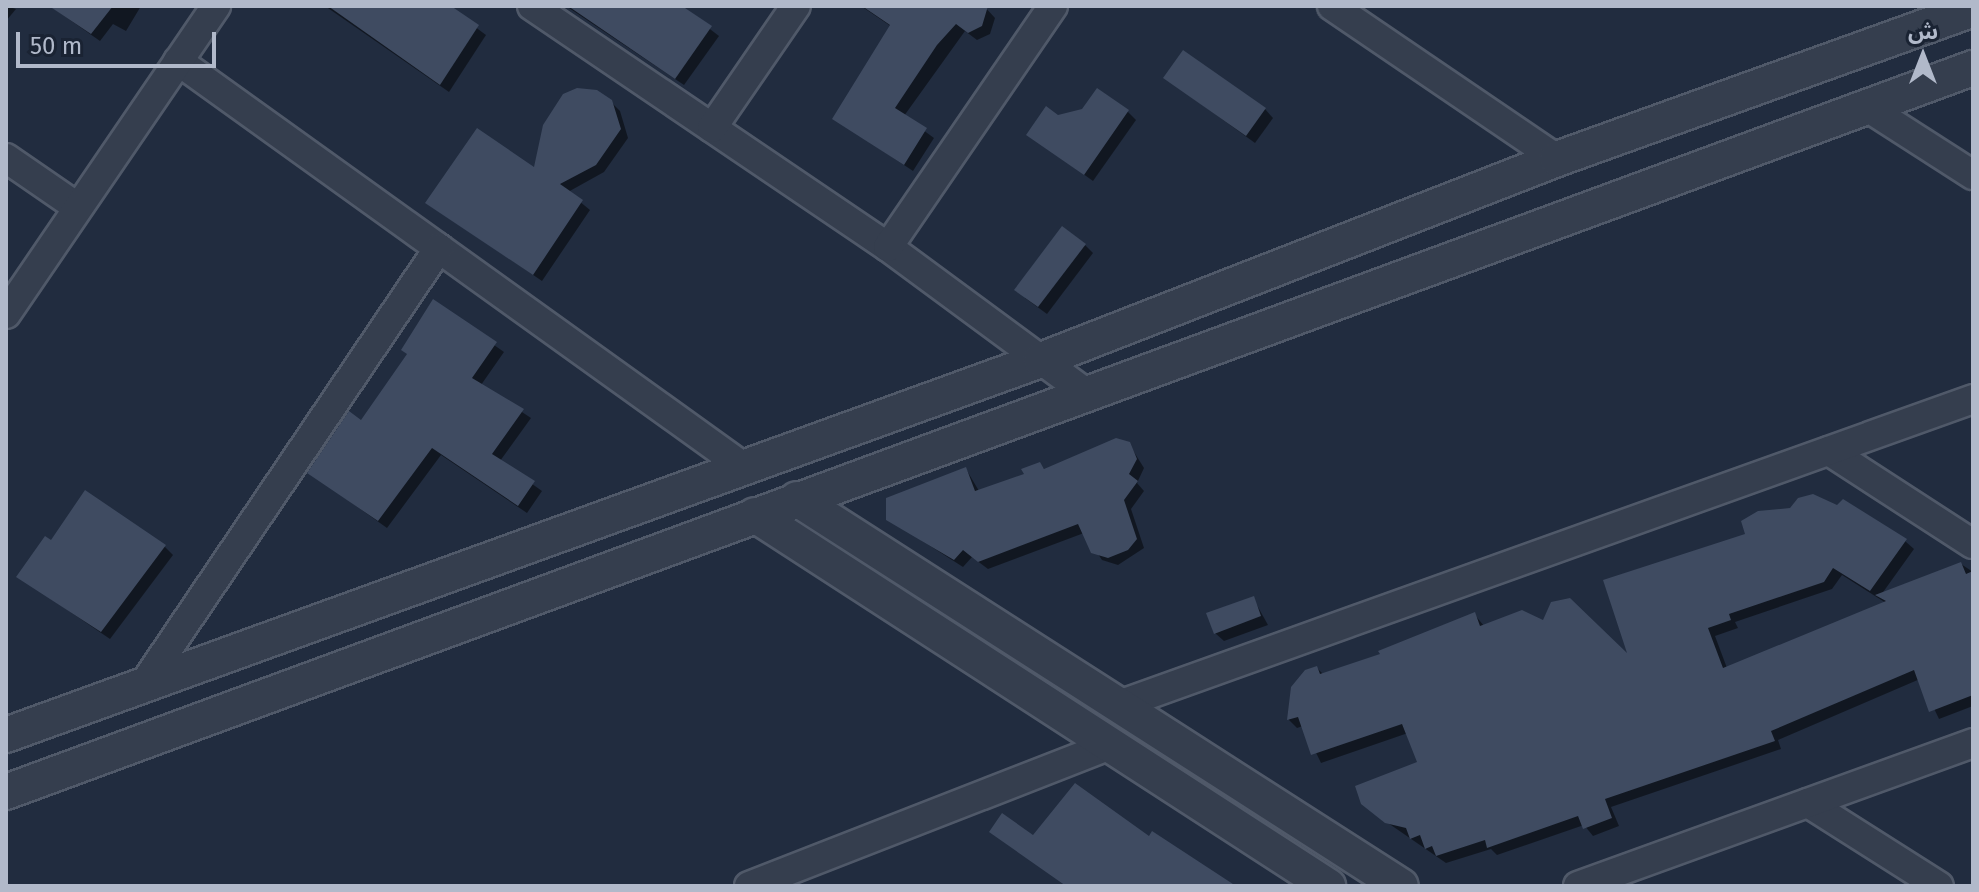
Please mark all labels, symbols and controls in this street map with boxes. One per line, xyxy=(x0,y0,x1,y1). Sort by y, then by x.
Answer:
scale bar xyxy=(20,16,220,66)
north arrow xyxy=(1883,16,1963,96)
text: ش xyxy=(1908,18,1938,45)
text: 50 m xyxy=(30,32,82,60)

